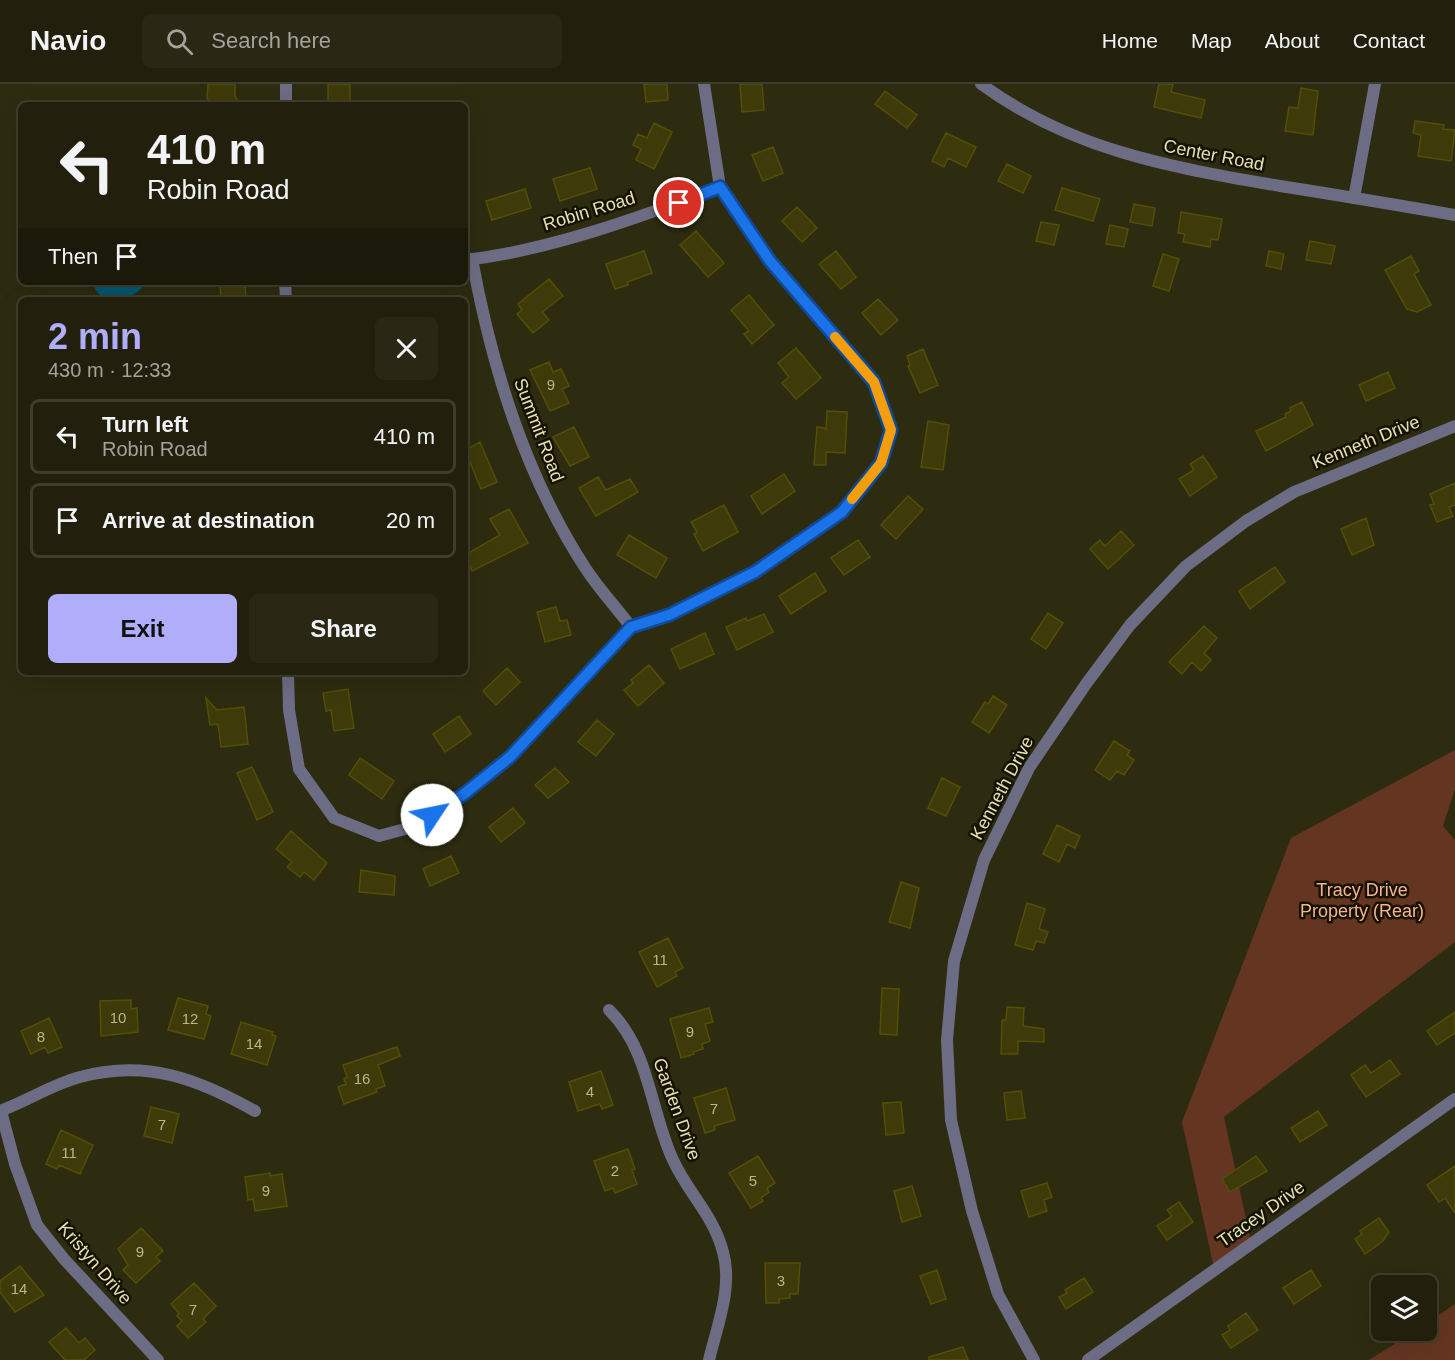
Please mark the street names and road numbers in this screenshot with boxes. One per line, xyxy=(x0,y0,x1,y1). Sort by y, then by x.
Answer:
street label: Center Road xyxy=(1162,135,1266,175)
street label: Robin Road xyxy=(541,188,637,234)
street label: Summit Road xyxy=(510,376,568,484)
street label: Kenneth Drive xyxy=(1309,411,1423,473)
street label: Kenneth Drive xyxy=(966,733,1038,843)
street label: Garden Drive xyxy=(649,1055,705,1163)
street label: Tracey Drive xyxy=(1214,1177,1308,1251)
street label: Kristyn Drive xyxy=(54,1218,136,1308)

